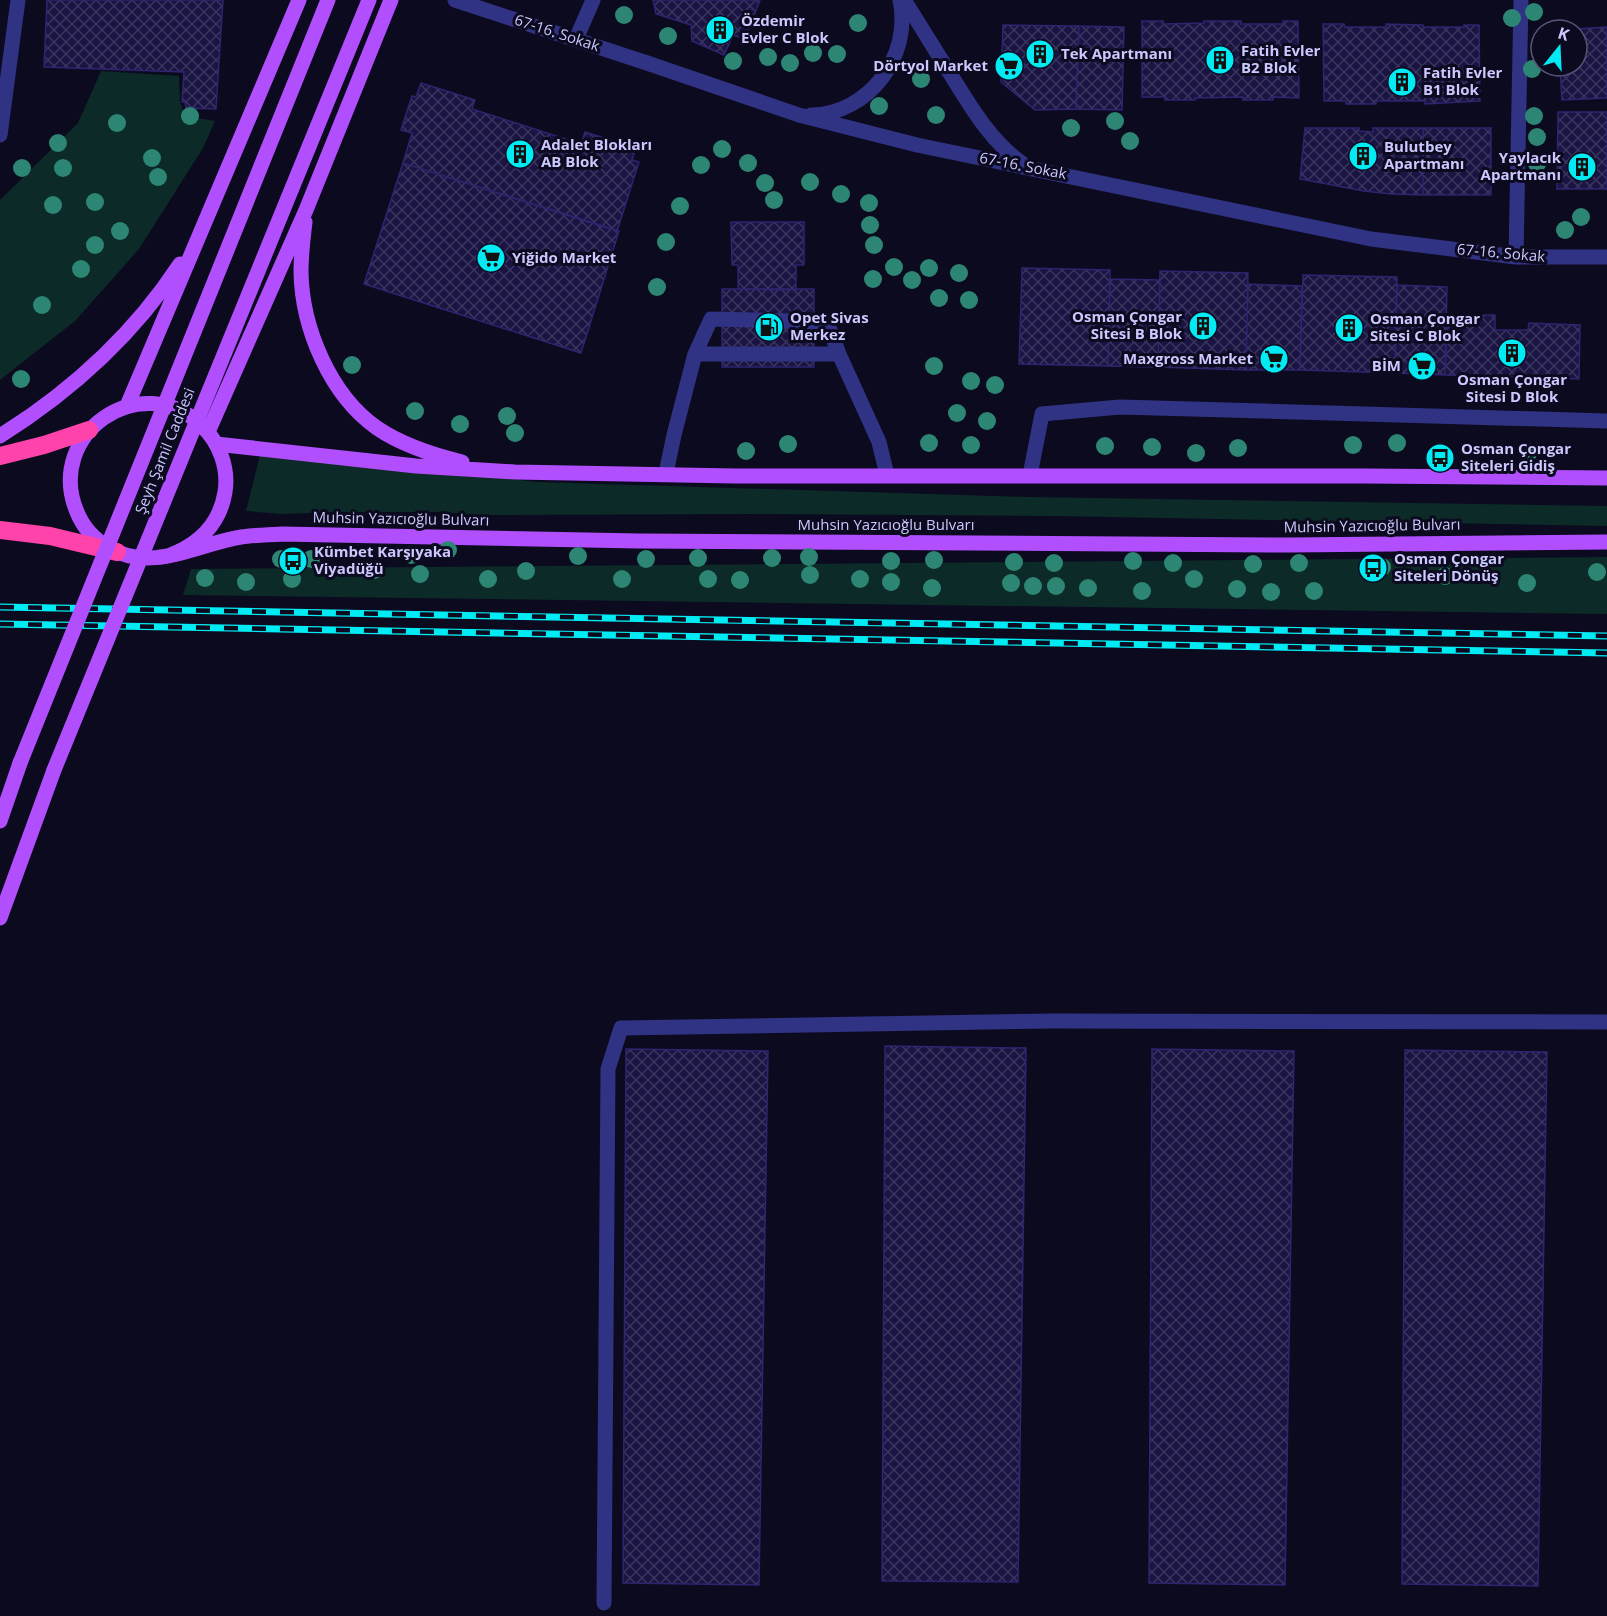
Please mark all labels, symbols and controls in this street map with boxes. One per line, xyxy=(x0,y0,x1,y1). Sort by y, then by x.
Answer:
street label: 67-16. Sokak xyxy=(512,9,603,55)
place label: Özdemir Evler C Blok xyxy=(741,10,829,47)
building icon: Özdemir Evler C Blok xyxy=(704,14,736,46)
north arrow xyxy=(1529,18,1589,78)
text: K xyxy=(1555,22,1572,46)
building icon: Tek Apartmanı xyxy=(1024,38,1056,70)
place label: Fatih Evler B2 Blok xyxy=(1241,40,1321,77)
place label: Tek Apartmanı xyxy=(1061,43,1172,63)
building icon: Fatih Evler B2 Blok xyxy=(1204,44,1236,76)
supermarket icon: Dörtyol Market xyxy=(993,50,1025,82)
place label: Dörtyol Market xyxy=(873,55,988,75)
place label: Fatih Evler B1 Blok xyxy=(1423,62,1503,99)
building icon: Fatih Evler B1 Blok xyxy=(1386,66,1418,98)
place label: Adalet Blokları AB Blok xyxy=(541,134,652,171)
place label: Bulutbey Apartmanı xyxy=(1384,136,1464,173)
building icon: Adalet Blokları AB Blok xyxy=(504,138,536,170)
building icon: Bulutbey Apartmanı xyxy=(1347,140,1379,172)
street label: 67-16. Sokak xyxy=(978,147,1069,183)
place label: Yaylacık Apartmanı xyxy=(1481,147,1562,184)
building icon: Yaylacık Apartmanı xyxy=(1566,151,1598,183)
street label: 67-16. Sokak xyxy=(1456,238,1546,266)
supermarket icon: Yiğido Market xyxy=(475,242,507,274)
place label: Yiğido Market xyxy=(512,247,617,267)
place label: Osman Çongar Sitesi B Blok xyxy=(1072,306,1183,343)
place label: Opet Sivas Merkez xyxy=(790,307,869,344)
place label: Osman Çongar Sitesi C Blok xyxy=(1370,308,1480,345)
building icon: Osman Çongar Sitesi B Blok xyxy=(1187,310,1219,342)
fuel station icon: Opet Sivas Merkez xyxy=(753,311,785,343)
building icon: Osman Çongar Sitesi C Blok xyxy=(1333,312,1365,344)
building icon: Osman Çongar Sitesi D Blok xyxy=(1496,337,1528,369)
supermarket icon: Maxgross Market xyxy=(1258,343,1290,375)
place label: Maxgross Market xyxy=(1123,348,1253,368)
supermarket icon: BİM xyxy=(1406,350,1438,382)
place label: BİM xyxy=(1372,355,1401,375)
place label: Osman Çongar Sitesi D Blok xyxy=(1457,369,1567,406)
street label: Şeyh Şamil Caddesi xyxy=(130,384,199,517)
place label: Osman Çongar Siteleri Gidiş xyxy=(1461,438,1571,475)
bus stop icon: Osman Çongar Siteleri Gidiş xyxy=(1424,442,1456,474)
street label: Muhsin Yazıcıoğlu Bulvarı xyxy=(312,506,490,530)
street label: Muhsin Yazıcıoğlu Bulvarı xyxy=(1283,513,1461,537)
street label: Muhsin Yazıcıoğlu Bulvarı xyxy=(798,514,974,534)
place label: Kümbet Karşıyaka Viyadüğü xyxy=(314,541,451,578)
bus stop icon: Kümbet Karşıyaka Viyadüğü xyxy=(277,545,309,577)
place label: Osman Çongar Siteleri Dönüş xyxy=(1394,548,1504,585)
bus stop icon: Osman Çongar Siteleri Dönüş xyxy=(1357,552,1389,584)

